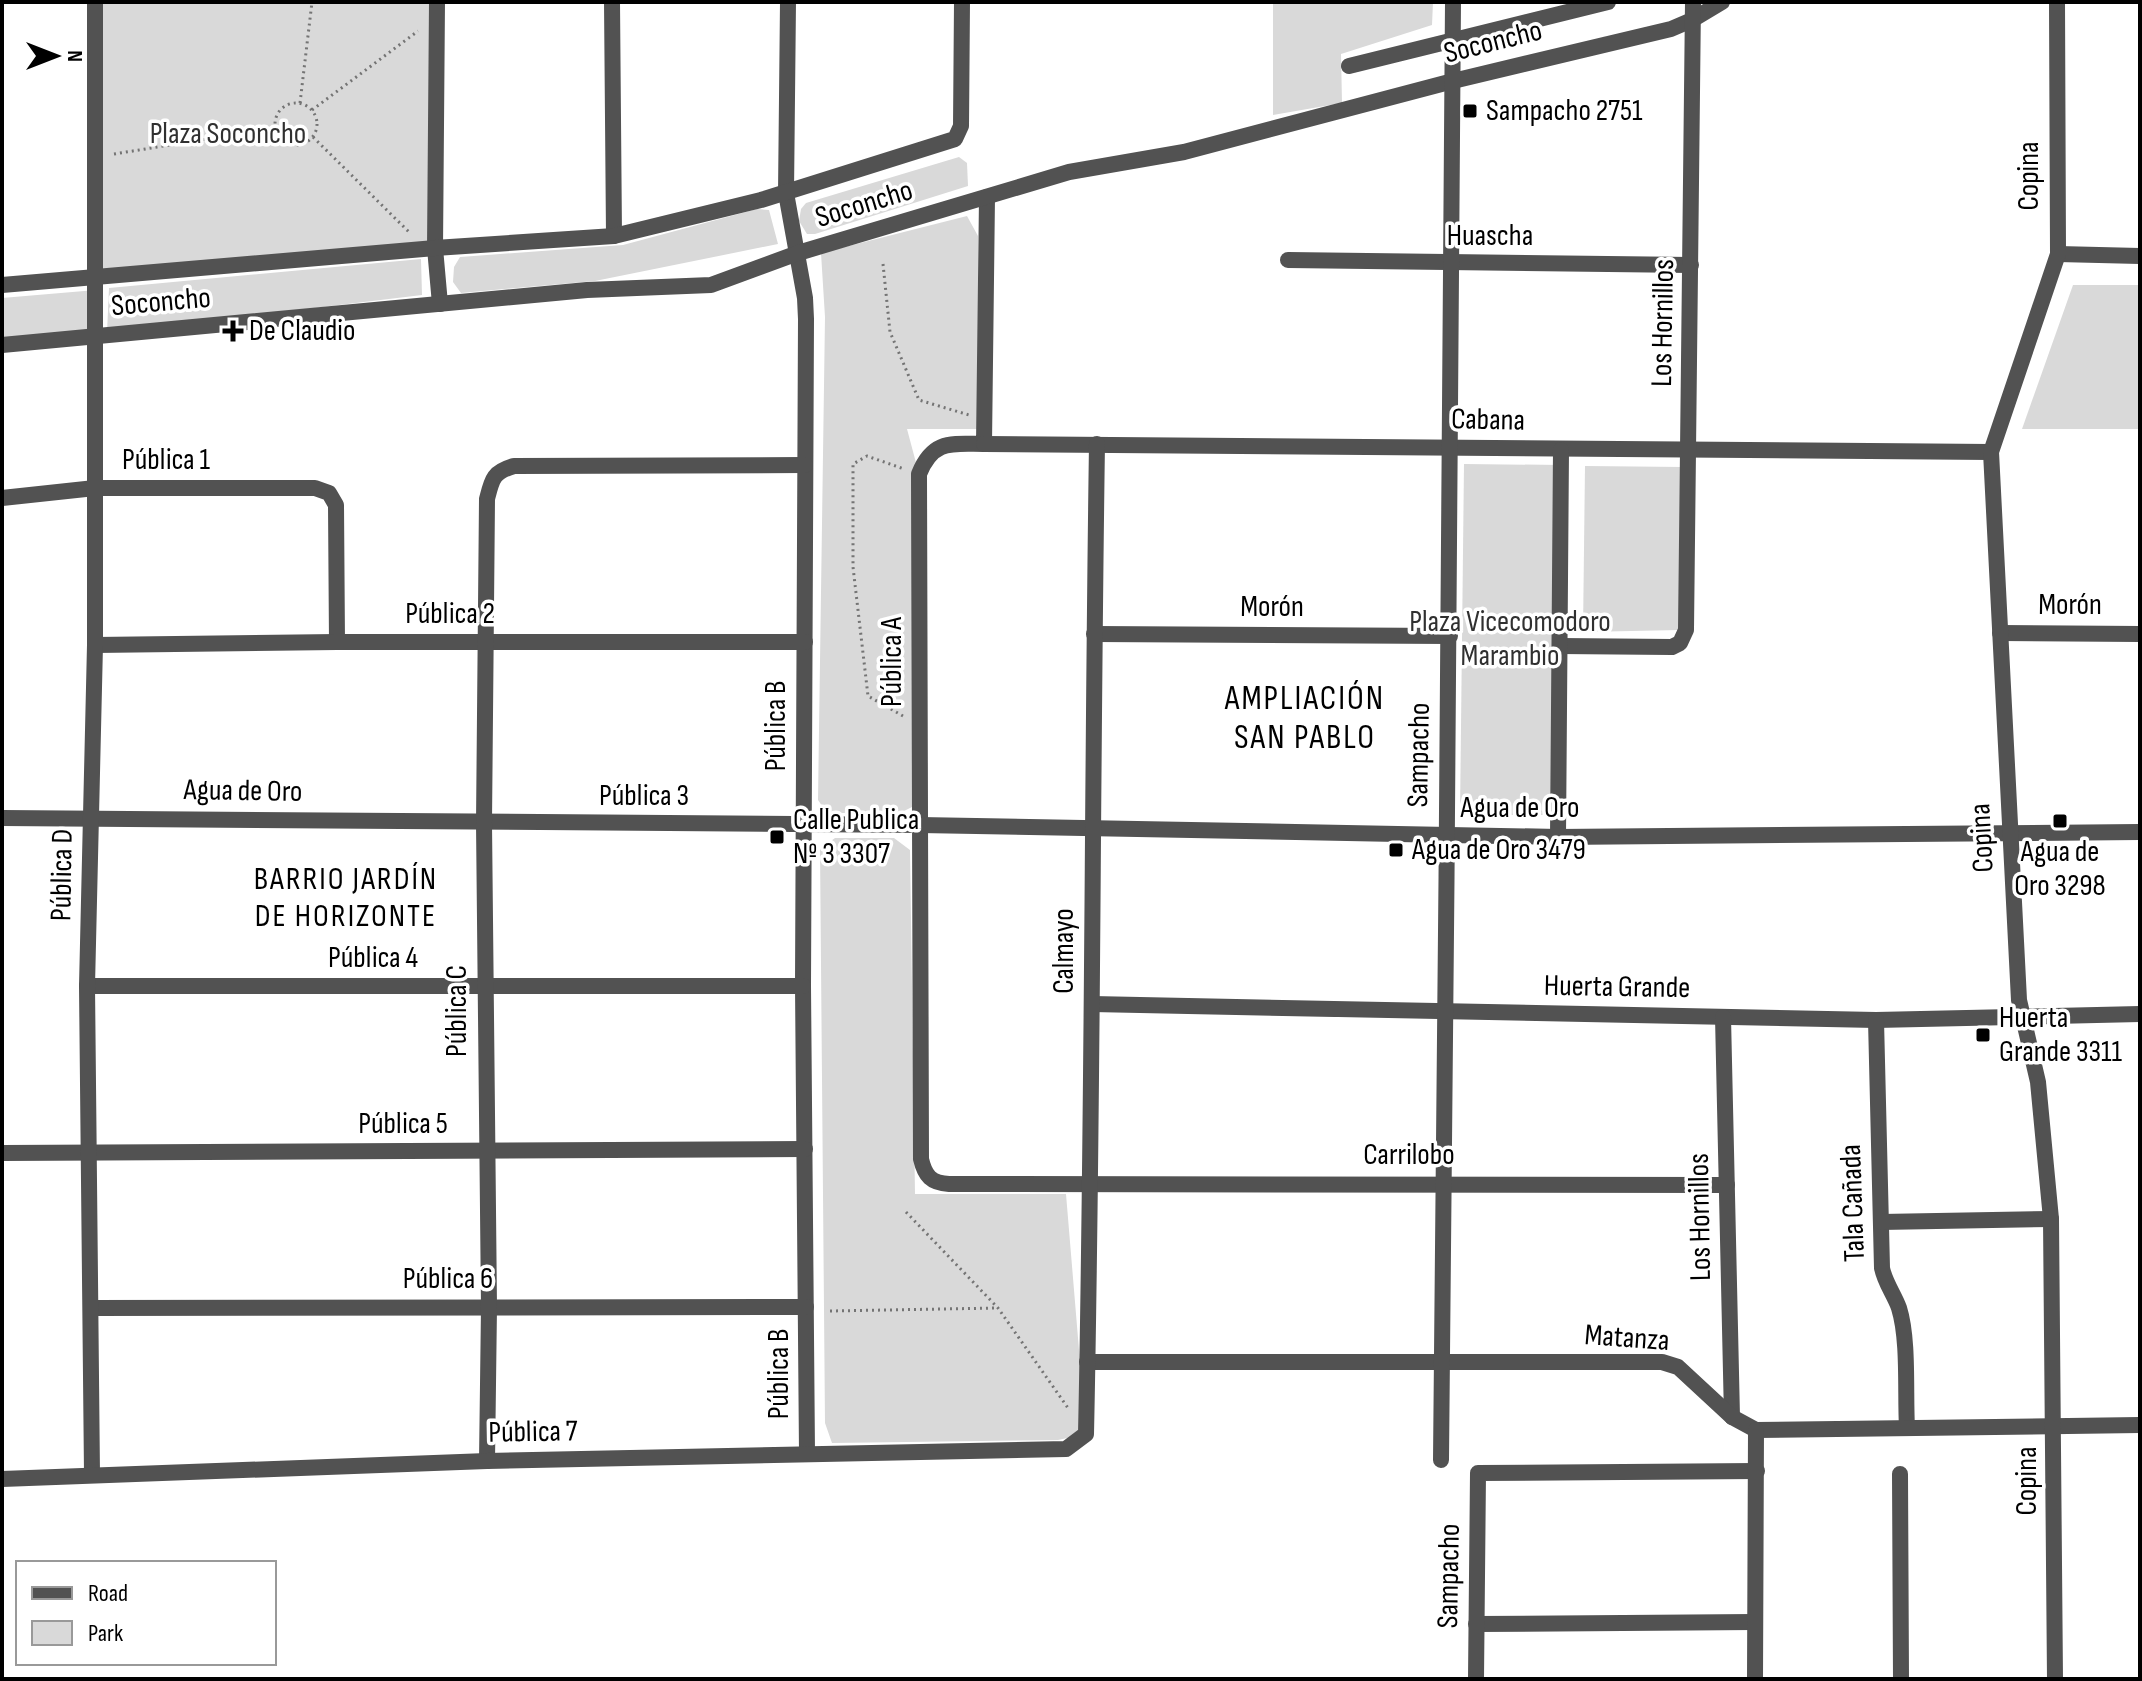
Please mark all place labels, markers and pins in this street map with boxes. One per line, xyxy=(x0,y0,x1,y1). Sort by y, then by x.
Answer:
place label: Sampacho 2751 xyxy=(1486,93,1643,129)
marker: Sampacho 2751 xyxy=(1461,102,1479,120)
place label: De Claudio xyxy=(249,313,355,349)
marker: De Claudio xyxy=(224,322,242,340)
place label: Calle Publica Nº 3 3307 xyxy=(793,802,919,872)
marker: Agua de Oro 3298 xyxy=(2051,812,2069,830)
marker: Calle Publica Nº 3 3307 xyxy=(768,828,786,846)
place label: Agua de Oro 3479 xyxy=(1411,832,1586,868)
place label: Agua de Oro 3298 xyxy=(2014,834,2106,904)
marker: Agua de Oro 3479 xyxy=(1387,841,1405,859)
place label: Huerta Grande 3311 xyxy=(1999,1000,2123,1070)
marker: Huerta Grande 3311 xyxy=(1974,1026,1992,1044)

